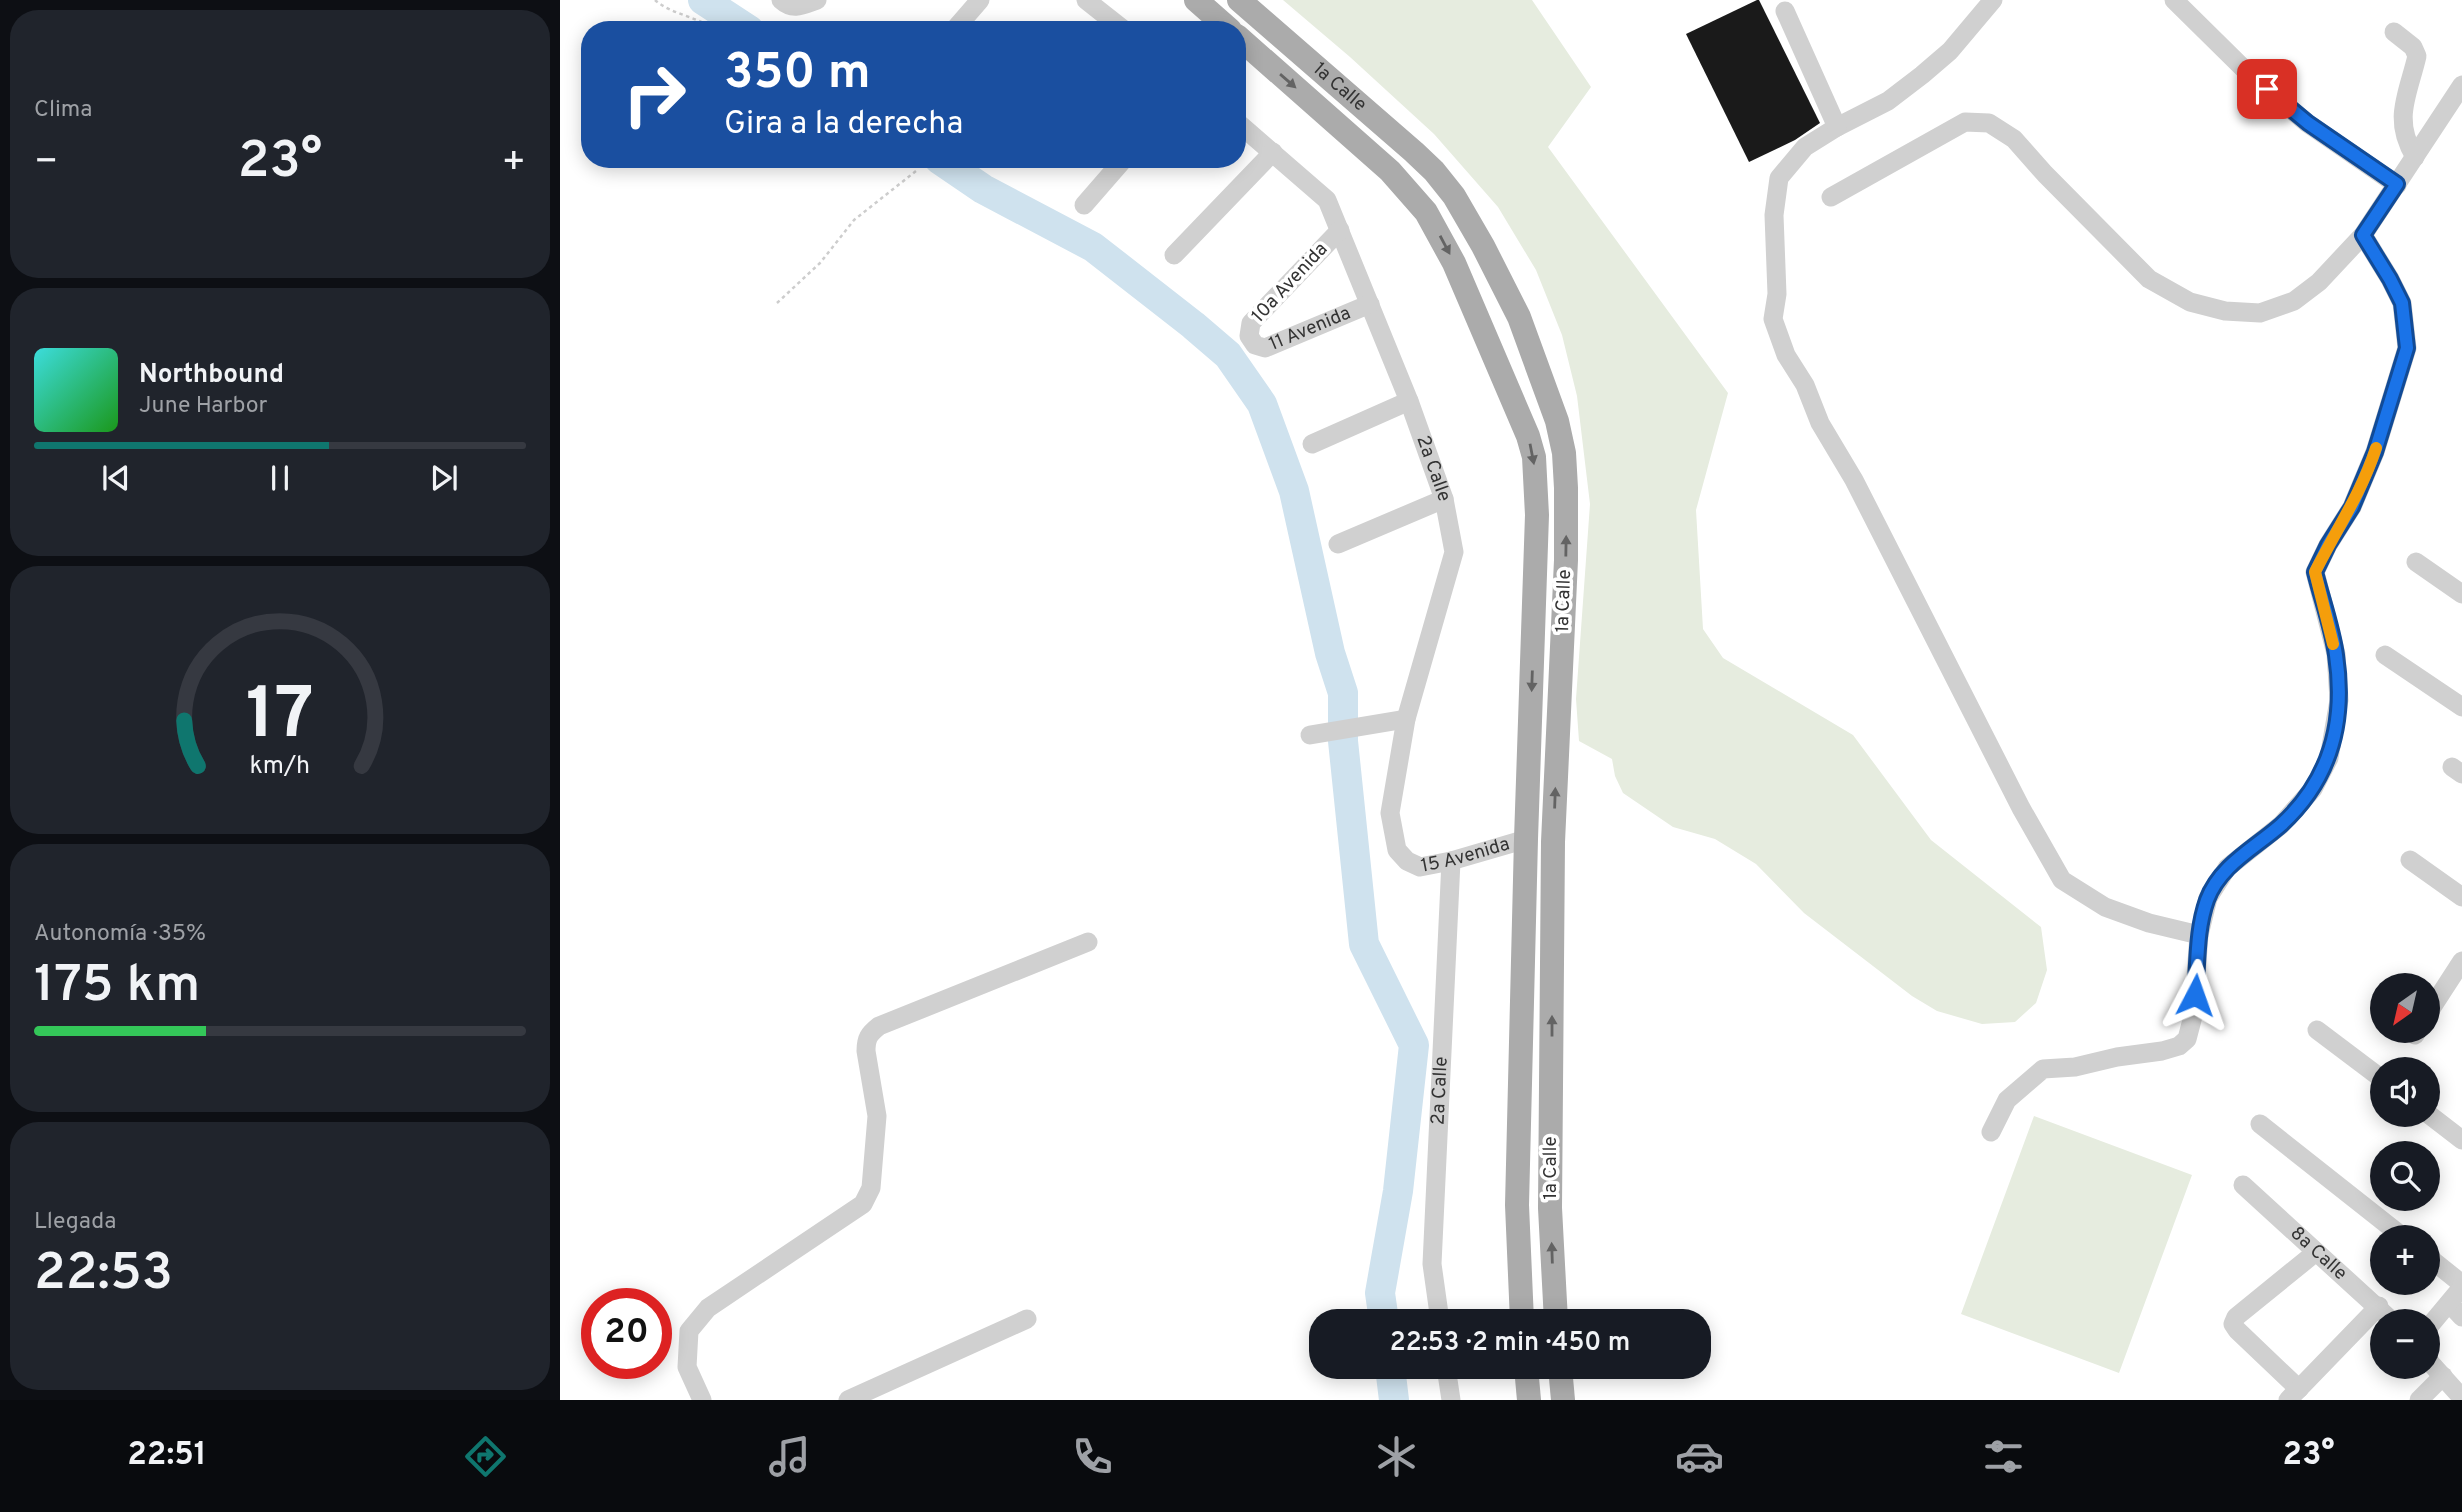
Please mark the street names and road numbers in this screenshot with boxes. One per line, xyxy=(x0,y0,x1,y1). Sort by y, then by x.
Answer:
street label: 1a Calle xyxy=(1308,57,1371,117)
street label: 10a Avenida xyxy=(1247,238,1333,328)
street label: 11 Avenida xyxy=(1266,301,1354,357)
street label: 2a Calle xyxy=(1410,432,1456,505)
street label: 1a Calle xyxy=(1551,569,1577,633)
street label: 15 Avenida xyxy=(1419,832,1513,879)
street label: 2a Calle xyxy=(1427,1056,1454,1126)
street label: 1a Calle xyxy=(1539,1136,1563,1200)
street label: 8a Calle xyxy=(2285,1222,2352,1286)

